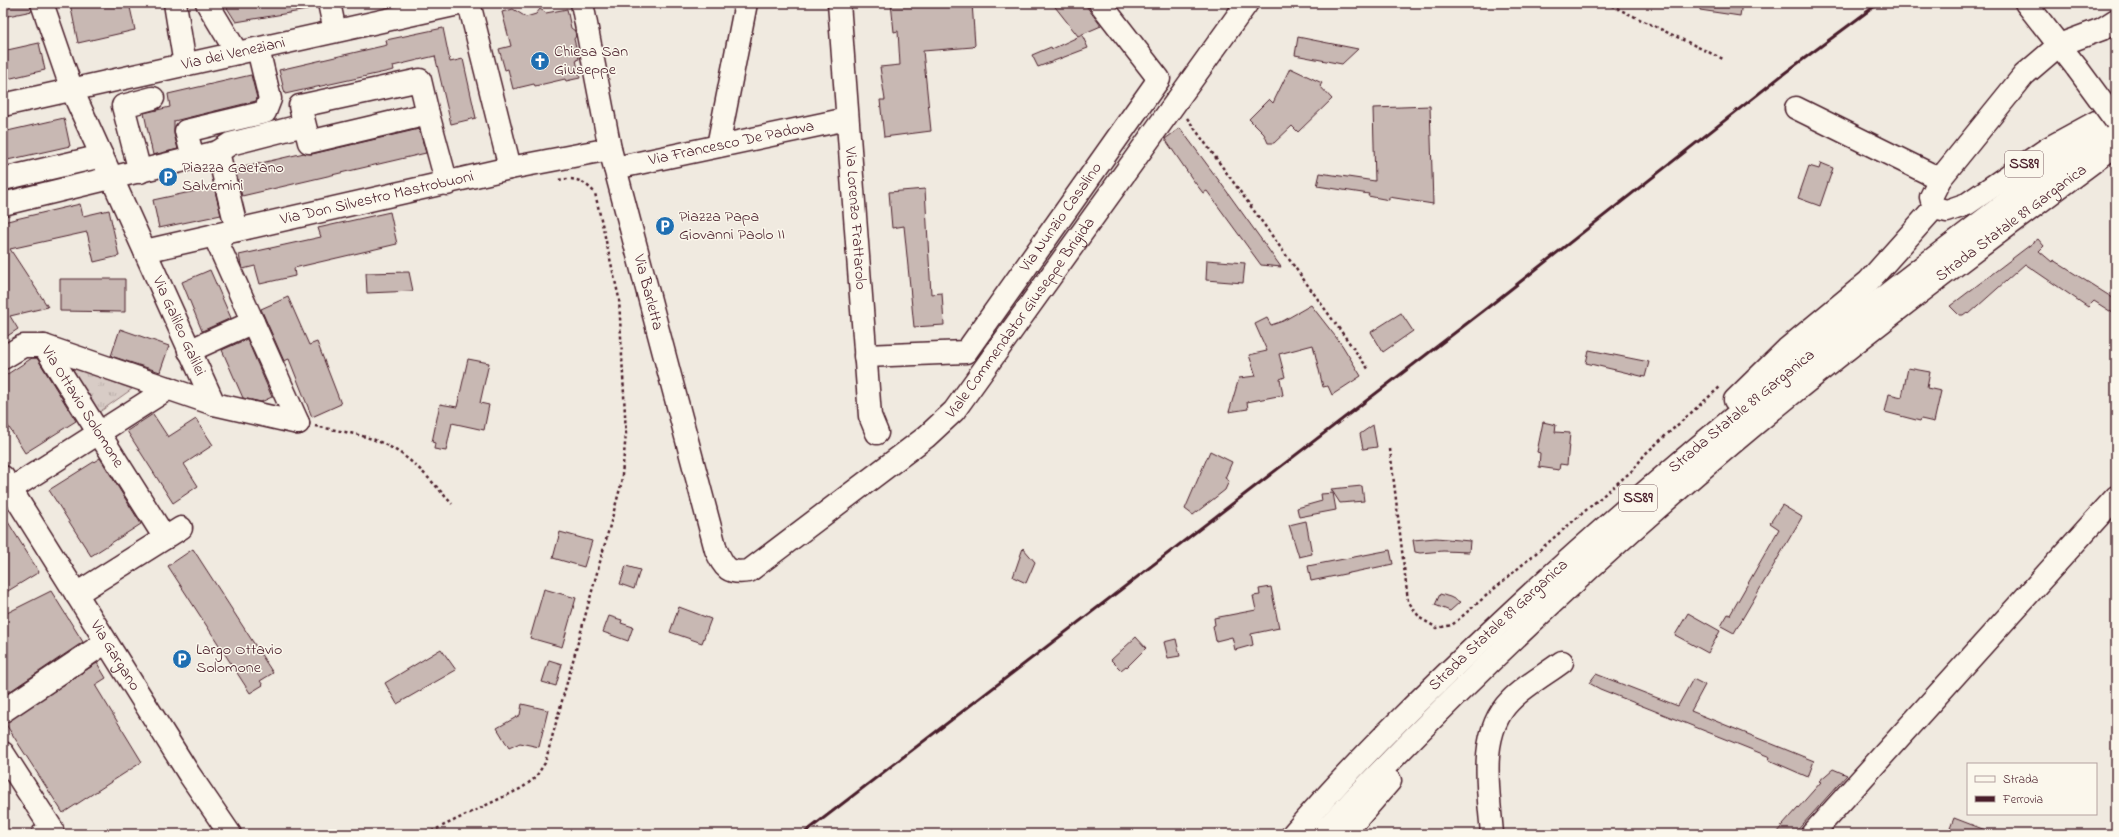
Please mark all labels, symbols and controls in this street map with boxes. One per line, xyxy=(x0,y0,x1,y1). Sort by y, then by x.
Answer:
street label: Via dei Veneziani xyxy=(178,31,288,77)
place label: Chiesa San Giuseppe xyxy=(554,40,628,82)
church icon: Chiesa San Giuseppe xyxy=(529,50,551,72)
street label: Via Francesco De Padova xyxy=(646,114,816,173)
street label: Via Lorenzo Frattarolo xyxy=(838,145,872,291)
road number: SS89 xyxy=(2005,151,2043,177)
place label: Piazza Gaetano Salvemini xyxy=(182,156,284,198)
street label: Via Nunzio Casalino xyxy=(1013,157,1108,278)
street label: Strada Statale 89 Garganica xyxy=(1931,158,2092,288)
street label: Via Don Silvestro Mastrobuoni xyxy=(277,165,476,232)
parking icon: Piazza Gaetano Salvemini xyxy=(157,166,179,188)
place label: Piazza Papa Giovanni Paolo II xyxy=(679,205,785,247)
street label: Viale Commendator Giuseppe Brigida xyxy=(940,212,1101,426)
parking icon: Piazza Papa Giovanni Paolo II xyxy=(654,215,676,237)
street label: Via Barletta xyxy=(626,251,669,333)
street label: Via Galileo Galilei xyxy=(145,271,212,380)
street label: Via Ottavio Solomone xyxy=(34,340,130,473)
street label: Strada Statale 89 Garganica xyxy=(1663,344,1820,479)
road number: SS89 xyxy=(1619,485,1657,511)
street label: Strada Statale 89 Garganica xyxy=(1423,554,1574,697)
street label: Via Gargano xyxy=(83,615,146,696)
place label: Largo Ottavio Solomone xyxy=(196,638,282,680)
parking icon: Largo Ottavio Solomone xyxy=(171,648,193,670)
legend xyxy=(1967,763,2097,815)
text: Strada xyxy=(2003,771,2038,789)
text: Ferrovia xyxy=(2002,791,2043,809)

